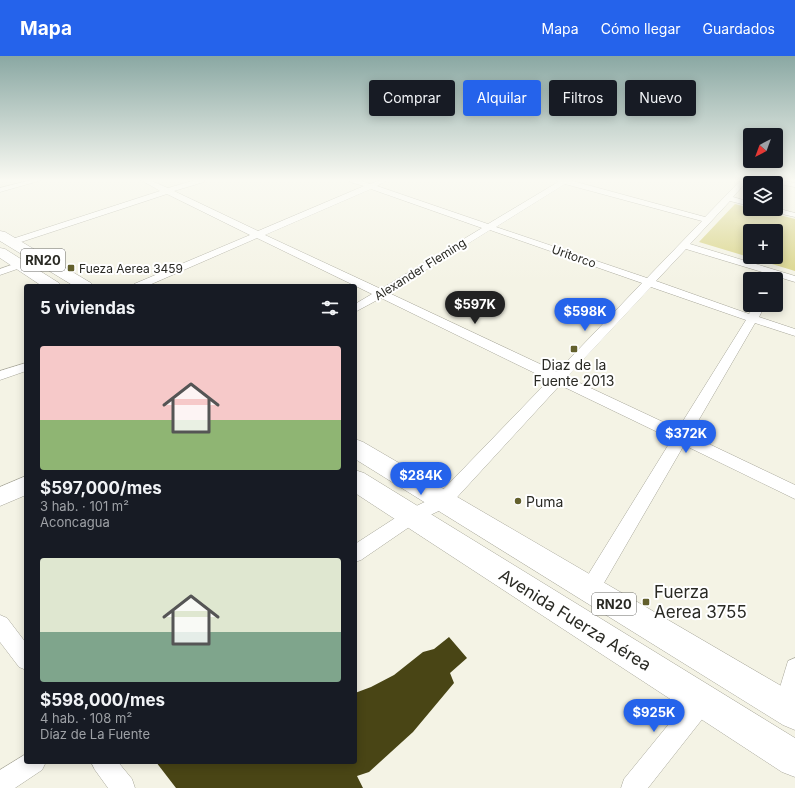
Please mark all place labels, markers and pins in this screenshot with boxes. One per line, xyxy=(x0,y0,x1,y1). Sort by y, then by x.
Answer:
place label: Fueza Aerea 3459 xyxy=(79,261,183,276)
marker: Fueza Aerea 3459 xyxy=(66,263,76,273)
pin: $597K xyxy=(447,291,503,325)
pin: $598K xyxy=(557,298,613,332)
marker: Diaz de la Fuente 2013 xyxy=(569,344,579,354)
place label: Diaz de la Fuente 2013 xyxy=(534,356,614,389)
pin: $372K xyxy=(658,420,714,454)
pin: $284K xyxy=(393,462,449,496)
place label: Puma xyxy=(526,493,563,510)
marker: Puma xyxy=(513,496,523,506)
place label: Fuerza Aerea 3755 xyxy=(654,582,747,622)
marker: Fuerza Aerea 3755 xyxy=(641,597,651,607)
pin: $925K xyxy=(626,699,682,733)

